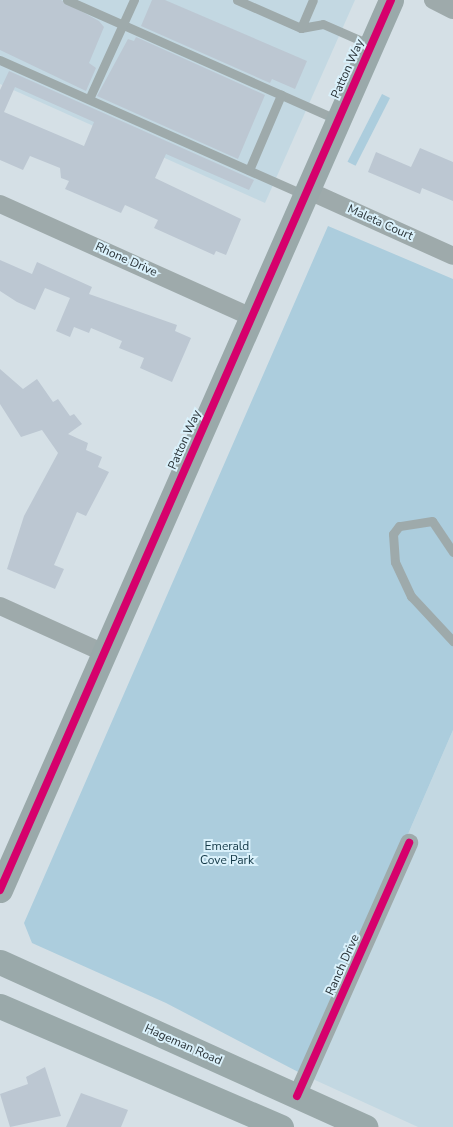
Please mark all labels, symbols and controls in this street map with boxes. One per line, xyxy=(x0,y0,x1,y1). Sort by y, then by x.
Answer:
street label: Patton Way xyxy=(329,37,367,101)
street label: Maleta Court xyxy=(345,202,415,244)
street label: Rhone Drive xyxy=(93,240,159,280)
street label: Patton Way xyxy=(166,408,204,472)
park label: Emerald Cove Park xyxy=(200,840,254,868)
street label: Ranch Drive xyxy=(323,932,363,998)
street label: Hageman Road xyxy=(142,1021,224,1069)

